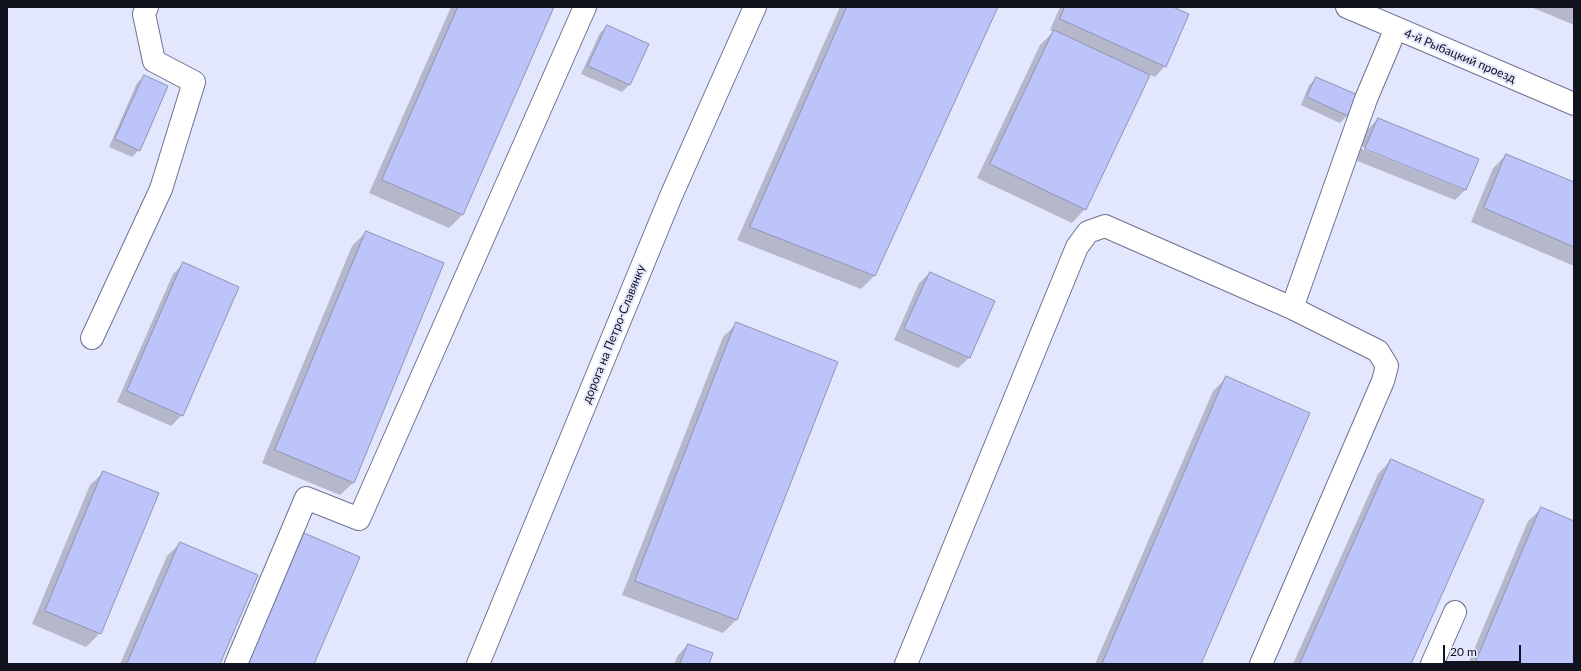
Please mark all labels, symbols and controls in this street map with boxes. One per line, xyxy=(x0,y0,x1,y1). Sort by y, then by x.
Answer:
street label: 4-й Рыбацкий проезд xyxy=(1402,26,1518,86)
street label: дорога на Петро-Славянку xyxy=(580,263,648,405)
scale bar xyxy=(1445,637,1523,663)
text: 20 m xyxy=(1450,644,1477,659)

